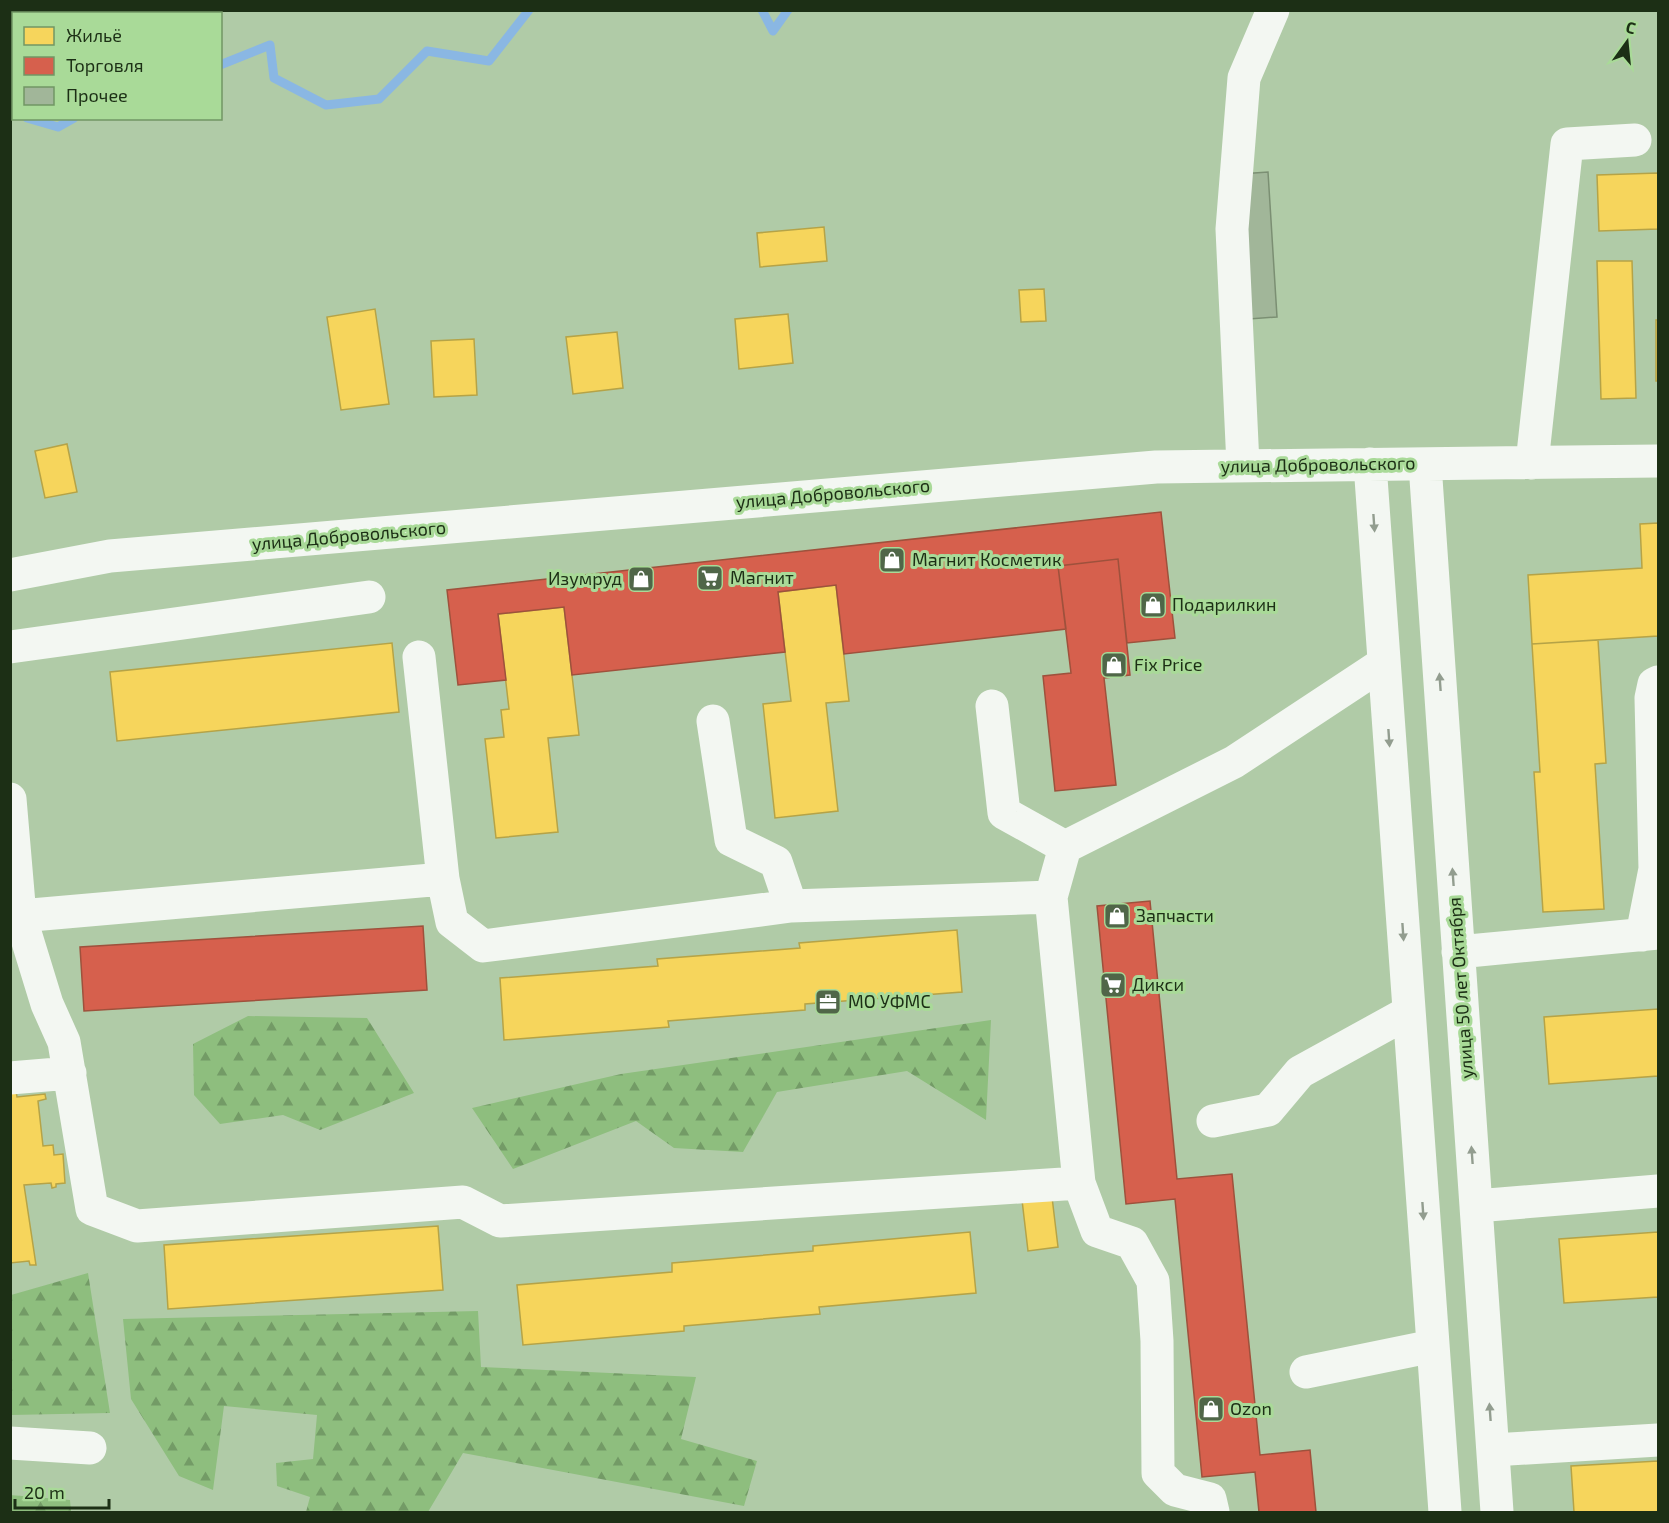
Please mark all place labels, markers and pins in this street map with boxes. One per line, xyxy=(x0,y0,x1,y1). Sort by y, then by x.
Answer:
shop icon: Магнит Косметик xyxy=(877,545,907,575)
place label: Магнит Косметик xyxy=(912,548,1062,570)
supermarket icon: Магнит xyxy=(695,563,725,593)
shop icon: Изумруд xyxy=(626,564,656,594)
place label: Магнит xyxy=(730,566,794,588)
place label: Изумруд xyxy=(548,567,622,589)
shop icon: Подарилкин xyxy=(1138,590,1168,620)
place label: Подарилкин xyxy=(1172,593,1276,615)
shop icon: Fix Price xyxy=(1099,650,1129,680)
place label: Fix Price xyxy=(1134,653,1202,675)
shop icon: Запчасти xyxy=(1102,901,1132,931)
place label: Запчасти xyxy=(1136,904,1214,926)
supermarket icon: Дикси xyxy=(1098,970,1128,1000)
place label: Дикси xyxy=(1132,973,1184,995)
office icon: МО УФМС xyxy=(813,987,843,1017)
place label: МО УФМС xyxy=(848,990,931,1012)
shop icon: Ozon xyxy=(1196,1394,1226,1424)
place label: Ozon xyxy=(1230,1397,1272,1419)

